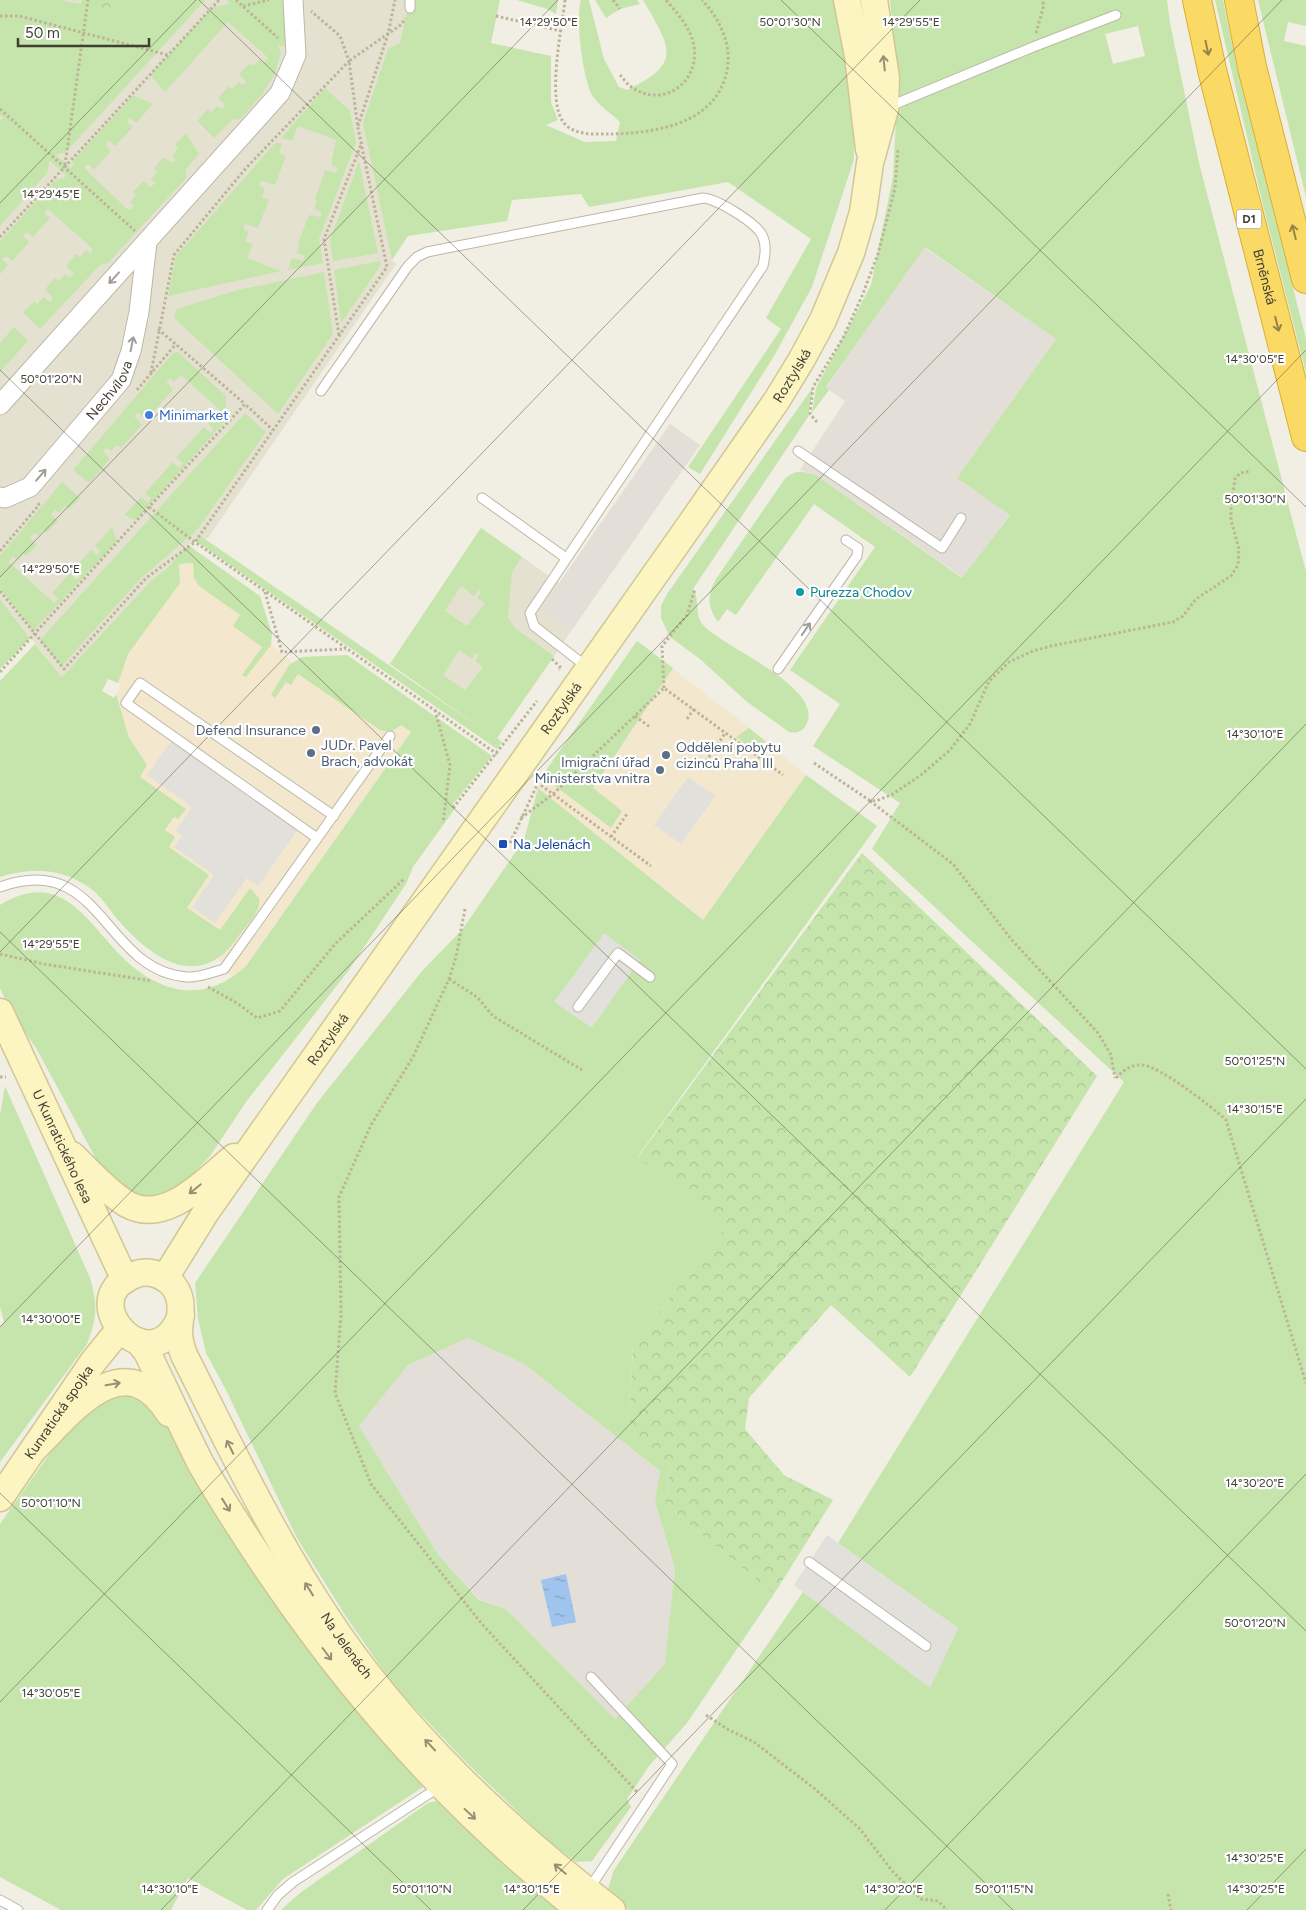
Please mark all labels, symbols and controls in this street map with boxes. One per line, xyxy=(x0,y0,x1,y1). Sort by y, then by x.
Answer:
scale bar xyxy=(18,15,149,47)
text: 14°29'50"E xyxy=(520,15,578,29)
text: 50°01'30"N xyxy=(759,15,821,29)
text: 14°29'55"E xyxy=(882,15,940,29)
text: 50 m xyxy=(25,24,60,42)
one-way arrow xyxy=(1203,39,1212,55)
one-way arrow xyxy=(879,56,889,72)
text: 14°29'45"E xyxy=(22,187,80,201)
road number: D1 xyxy=(1236,210,1262,228)
one-way arrow xyxy=(1289,224,1298,240)
street label: Brněnská xyxy=(1250,247,1280,306)
one-way arrow xyxy=(108,271,120,284)
one-way arrow xyxy=(1273,316,1282,332)
one-way arrow xyxy=(128,336,138,352)
street label: Roztylská xyxy=(769,346,814,406)
text: 14°30'05"E xyxy=(1226,352,1285,366)
street label: Nechvílova xyxy=(82,358,136,423)
text: 50°01'20"N xyxy=(20,372,82,386)
place label: Minimarket xyxy=(159,407,229,424)
marker: Minimarket xyxy=(143,409,155,421)
one-way arrow xyxy=(35,468,46,481)
text: 50°01'30"N xyxy=(1224,492,1286,506)
text: 14°29'50"E xyxy=(22,562,80,576)
place label: Purezza Chodov xyxy=(810,584,913,601)
marker: Purezza Chodov xyxy=(794,586,806,598)
one-way arrow xyxy=(801,622,811,636)
street label: Roztylská xyxy=(537,679,585,737)
place label: Defend Insurance xyxy=(196,722,306,739)
marker: Defend Insurance xyxy=(310,724,322,736)
text: 14°30'10"E xyxy=(1226,727,1284,741)
place label: JUDr. Pavel Brach, advokát xyxy=(321,737,413,770)
place label: Oddělení pobytu cizinců Praha III xyxy=(676,739,781,772)
marker: JUDr. Pavel Brach, advokát xyxy=(305,747,317,759)
marker: Oddělení pobytu cizinců Praha III xyxy=(660,749,672,761)
place label: Imigrační úřad Ministerstva vnitra xyxy=(535,754,650,787)
marker: Imigrační úřad Ministerstva vnitra xyxy=(654,764,666,776)
place label: Na Jelenách xyxy=(513,836,591,853)
marker: Na Jelenách xyxy=(497,838,509,850)
text: 14°29'55"E xyxy=(22,937,80,951)
street label: Roztylská xyxy=(303,1010,352,1069)
text: 50°01'25"N xyxy=(1225,1054,1285,1068)
street label: U Kunratického lesa xyxy=(29,1087,96,1206)
text: 14°30'15"E xyxy=(1227,1102,1283,1116)
one-way arrow xyxy=(189,1183,202,1194)
text: 14°30'00"E xyxy=(21,1312,81,1326)
street label: Kunratická spojka xyxy=(21,1362,97,1462)
one-way arrow xyxy=(105,1379,121,1389)
one-way arrow xyxy=(225,1440,234,1455)
text: 14°30'20"E xyxy=(1226,1476,1284,1490)
text: 50°01'10"N xyxy=(21,1496,81,1510)
one-way arrow xyxy=(222,1498,232,1512)
one-way arrow xyxy=(303,1582,314,1596)
street label: Na Jelenách xyxy=(317,1609,376,1682)
text: 50°01'20"N xyxy=(1224,1616,1286,1630)
one-way arrow xyxy=(322,1647,333,1660)
text: 14°30'05"E xyxy=(22,1686,81,1700)
one-way arrow xyxy=(424,1738,436,1751)
one-way arrow xyxy=(464,1808,477,1820)
text: 14°30'25"E xyxy=(1226,1851,1284,1865)
one-way arrow xyxy=(554,1863,567,1874)
text: 14°30'10"E xyxy=(141,1882,199,1896)
text: 50°01'10"N xyxy=(392,1882,452,1896)
text: 14°30'15"E xyxy=(504,1882,560,1896)
text: 14°30'20"E xyxy=(865,1882,923,1896)
text: 50°01'15"N xyxy=(974,1882,1034,1896)
text: 14°30'25"E xyxy=(1227,1882,1285,1896)

